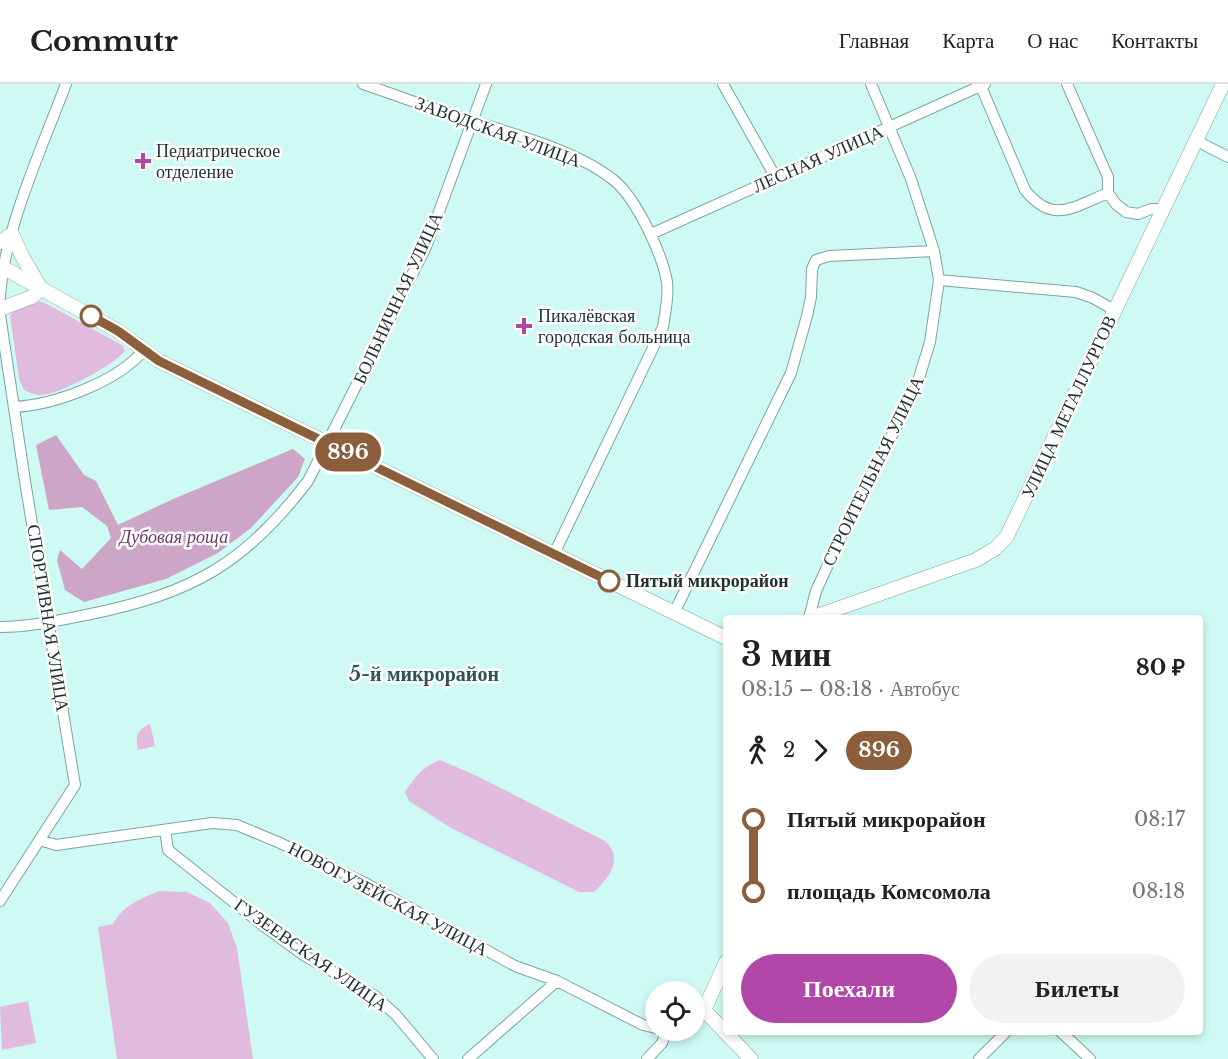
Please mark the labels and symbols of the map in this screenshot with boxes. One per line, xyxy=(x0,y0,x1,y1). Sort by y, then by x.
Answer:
street label: ЗАВОДСКАЯ УЛИЦА xyxy=(412,92,584,172)
street label: ЛЕСНАЯ УЛИЦА xyxy=(749,120,887,198)
place label: Педиатрическое отделение xyxy=(156,140,280,183)
marker: Педиатрическое отделение xyxy=(134,152,152,170)
street label: БОЛЬНИЧНАЯ УЛИЦА xyxy=(348,208,448,388)
unlabelled marker xyxy=(80,305,102,327)
place label: Пикалёвская городская больница xyxy=(538,305,690,348)
street label: УЛИЦА МЕТАЛЛУРГОВ xyxy=(1017,312,1121,502)
marker: Пикалёвская городская больница xyxy=(515,317,533,335)
street label: СТРОИТЕЛЬНАЯ УЛИЦА xyxy=(817,372,929,570)
line badge: 896 xyxy=(314,432,382,472)
street label: СПОРТИВНАЯ УЛИЦА xyxy=(22,523,74,713)
park label: Дубовая роща xyxy=(118,526,228,548)
marker: Пятый микрорайон xyxy=(598,570,620,592)
place label: Пятый микрорайон xyxy=(626,570,789,592)
district label: 5-й микрорайон xyxy=(349,662,499,686)
street label: НОВОГУЗЕЙСКАЯ УЛИЦА xyxy=(284,837,492,961)
street label: ГУЗЕЕВСКАЯ УЛИЦА xyxy=(230,894,392,1016)

